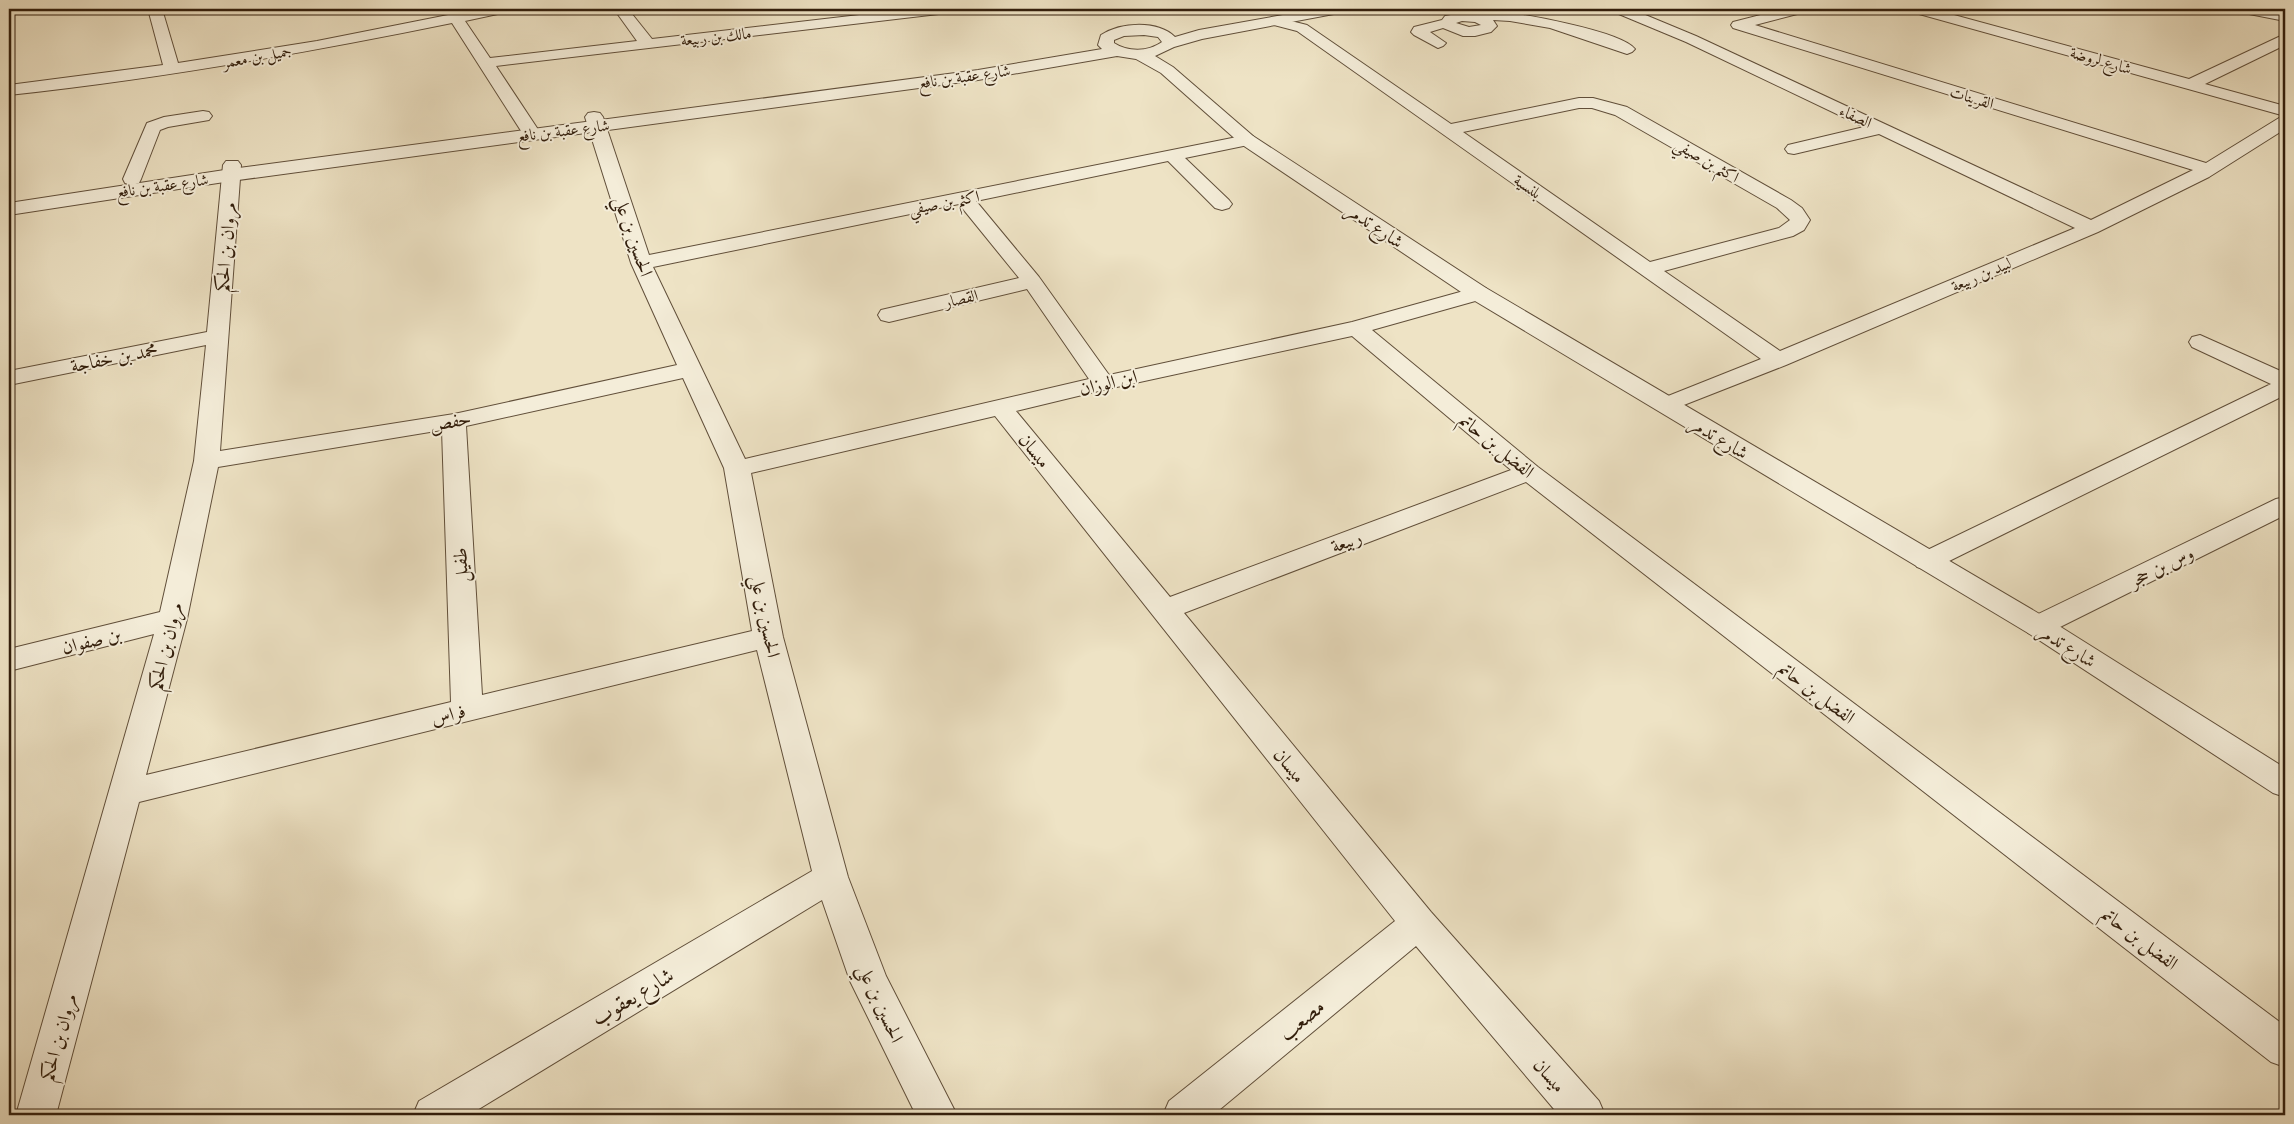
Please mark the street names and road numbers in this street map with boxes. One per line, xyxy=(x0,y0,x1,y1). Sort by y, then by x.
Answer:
street label: مالك بن ربيعة xyxy=(679,20,753,52)
street label: جميل بن معمر xyxy=(219,38,293,74)
street label: شارع لروضة xyxy=(2067,40,2135,82)
street label: شارع عقبة بن نافع xyxy=(916,58,1012,98)
street label: القرينات xyxy=(1947,79,1997,115)
street label: الصفاء xyxy=(1836,98,1876,134)
street label: شارع عقبة بن نافع xyxy=(515,112,611,152)
street label: اكثم بن صيفي xyxy=(1668,132,1744,193)
street label: شارع عقبة بن نافع xyxy=(114,167,210,207)
street label: بلنسية xyxy=(1509,168,1547,204)
street label: اكثم بن صيفي xyxy=(907,183,982,226)
street label: الحسين بن علي xyxy=(602,192,661,282)
street label: شارع تدمر xyxy=(1339,195,1410,256)
street label: مروان بن الحكم xyxy=(207,201,247,293)
street label: لبيد بن ربيعة xyxy=(1947,251,2015,297)
street label: القصار xyxy=(940,282,980,314)
street label: محمد بن خفاجة xyxy=(68,335,160,379)
street label: ابن الوزان xyxy=(1076,362,1140,402)
street label: حفص xyxy=(427,403,473,439)
street label: الفضل بن حاتم xyxy=(1451,406,1541,487)
street label: شارع تدمر xyxy=(1683,408,1754,467)
street label: ميسان xyxy=(1012,426,1058,474)
street label: ربيعة xyxy=(1326,522,1366,560)
street label: وس بن حجر xyxy=(2122,538,2198,595)
street label: طفيل xyxy=(445,547,475,583)
street label: الحسين بن علي xyxy=(739,572,788,661)
street label: مروان بن الحكم xyxy=(141,599,193,694)
street label: شارع تدمر xyxy=(2031,616,2102,676)
street label: بن صفوان xyxy=(58,619,124,661)
street label: الفضل بن حاتم xyxy=(1771,654,1861,733)
street label: فراس xyxy=(428,696,468,732)
street label: ميسان xyxy=(1267,741,1313,789)
street label: الفضل بن حاتم xyxy=(2094,900,2184,979)
street label: شارع يعقوب xyxy=(585,959,681,1036)
street label: الحسين بن علي xyxy=(846,959,911,1049)
street label: مروان بن الحكم xyxy=(32,990,88,1085)
street label: مصعب xyxy=(1271,990,1331,1048)
street label: ميسان xyxy=(1527,1051,1573,1099)

